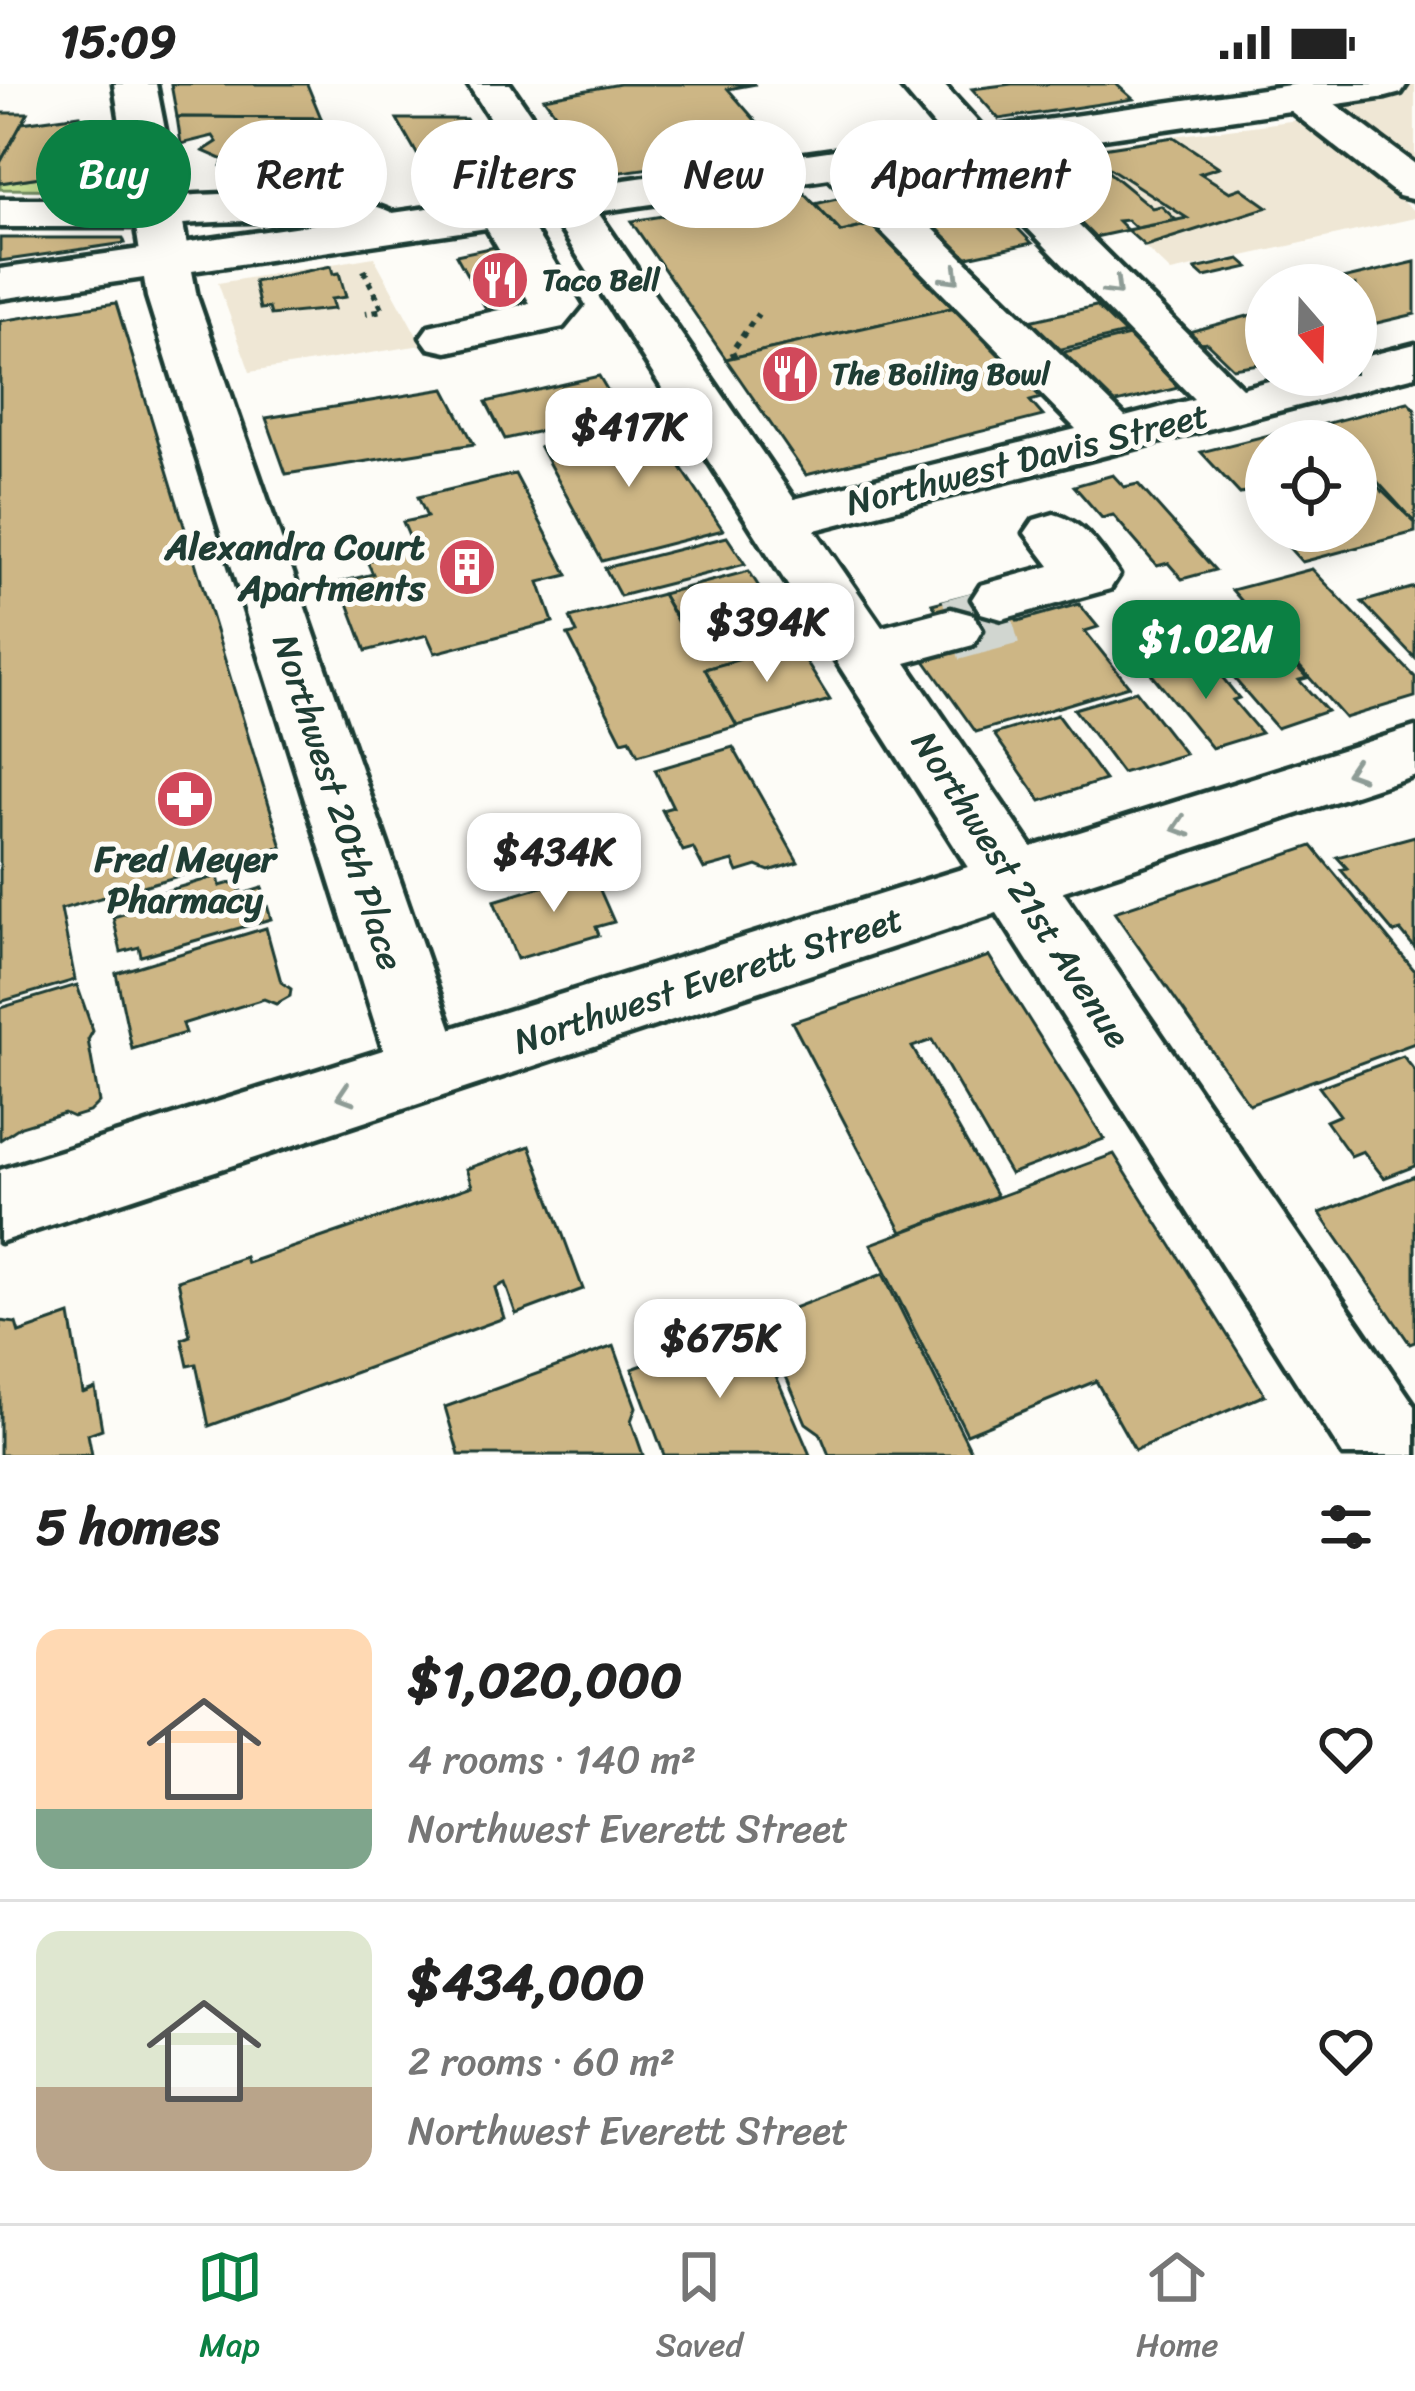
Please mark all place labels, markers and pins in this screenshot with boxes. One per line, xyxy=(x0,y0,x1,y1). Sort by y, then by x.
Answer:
restaurant icon: Taco Bell xyxy=(469,249,531,311)
place label: Taco Bell xyxy=(542,253,661,307)
restaurant icon: The Boiling Bowl xyxy=(759,343,821,405)
place label: The Boiling Bowl xyxy=(832,347,1051,401)
pin: $417K xyxy=(545,388,713,490)
place label: Alexandra Court Apartments xyxy=(163,515,426,620)
building icon: Alexandra Court Apartments xyxy=(436,536,498,598)
pin: $394K xyxy=(683,583,851,685)
pin: $1.02M xyxy=(1108,600,1304,702)
pharmacy icon: Fred Meyer Pharmacy xyxy=(154,768,216,830)
pin: $434K xyxy=(470,813,638,915)
place label: Fred Meyer Pharmacy xyxy=(93,827,279,932)
pin: $675K xyxy=(636,1299,804,1401)

